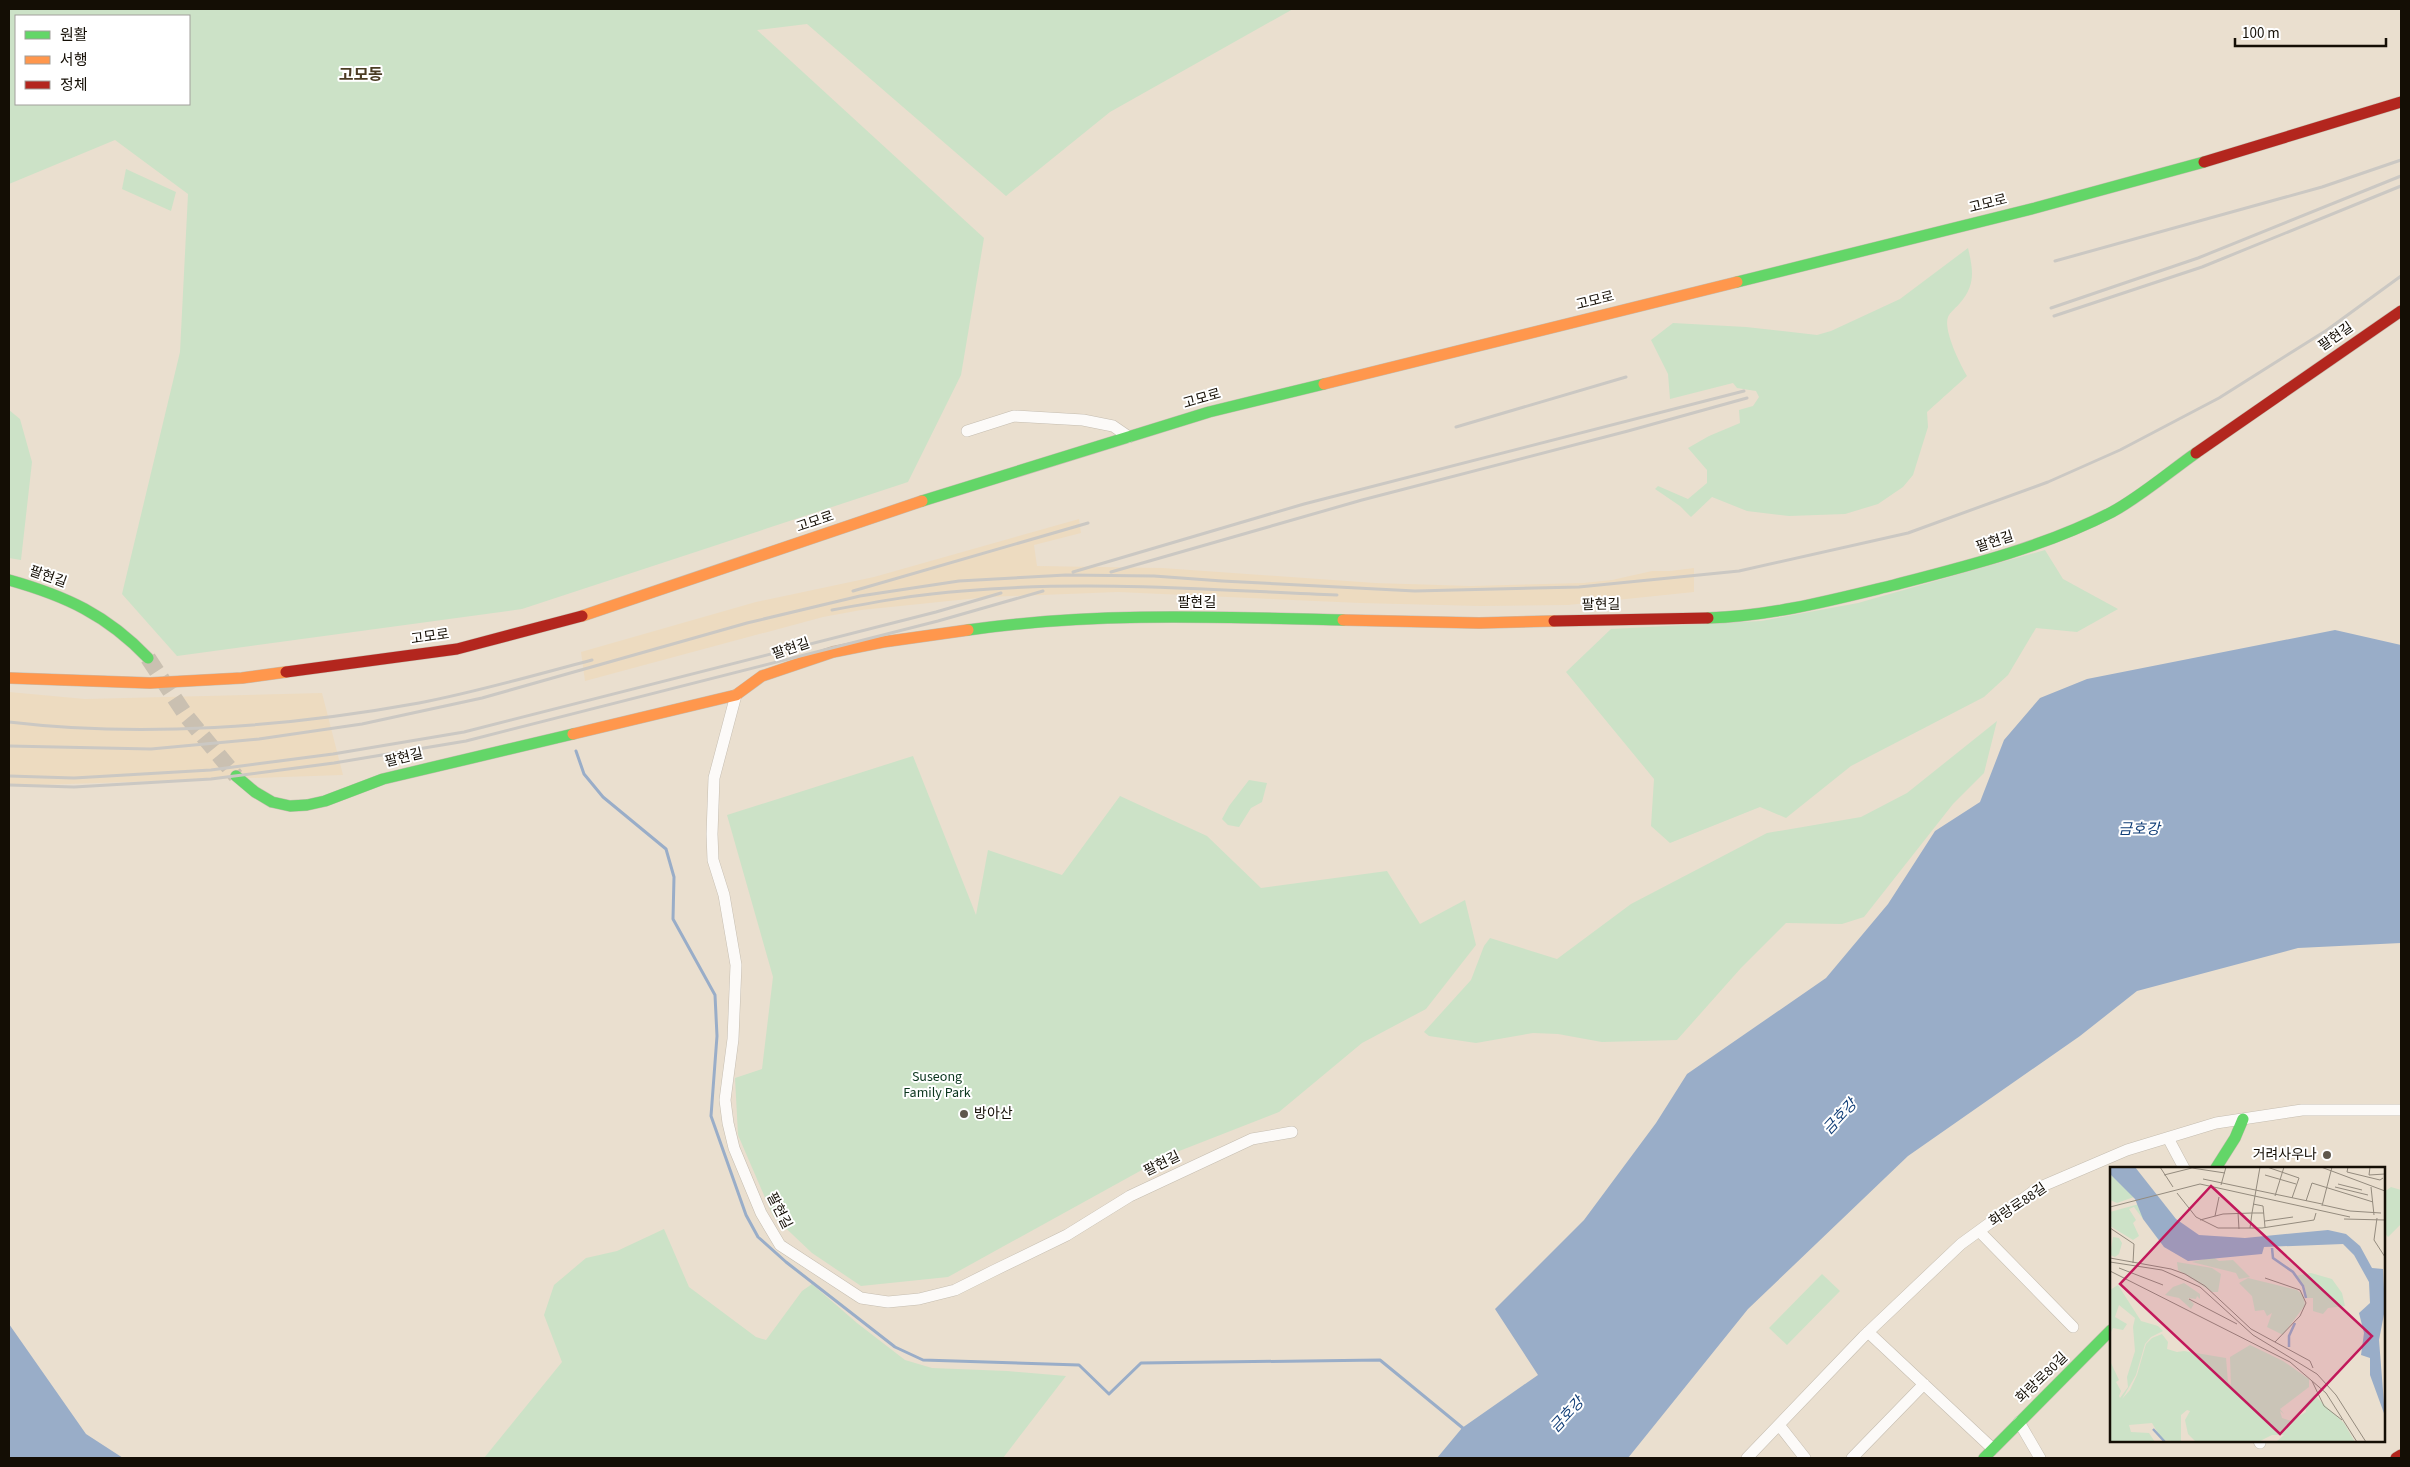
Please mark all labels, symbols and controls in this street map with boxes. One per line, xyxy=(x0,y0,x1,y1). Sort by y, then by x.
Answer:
legend xyxy=(15,15,190,105)
scale bar xyxy=(2235,15,2386,47)
text: 100 m xyxy=(2242,23,2280,44)
text: 원활 xyxy=(60,25,88,46)
text: 서행 xyxy=(60,50,88,71)
district label: 고모동 xyxy=(339,64,383,86)
text: 정체 xyxy=(60,75,88,96)
street label: 고모로 xyxy=(1967,190,2009,218)
street label: 고모로 xyxy=(1574,287,1616,315)
street label: 팔현길 xyxy=(2314,318,2358,356)
street label: 고모로 xyxy=(1181,384,1223,414)
street label: 고모로 xyxy=(793,506,837,538)
street label: 팔현길 xyxy=(1974,527,2016,557)
street label: 팔현길 xyxy=(26,561,70,593)
street label: 팔현길 xyxy=(1178,593,1216,613)
street label: 팔현길 xyxy=(1582,595,1620,615)
street label: 고모로 xyxy=(409,624,451,650)
street label: 팔현길 xyxy=(769,633,813,665)
street label: 팔현길 xyxy=(383,744,425,772)
water label: 금호강 xyxy=(2118,819,2162,840)
park label: Suseong Family Park xyxy=(903,1067,971,1103)
water label: 금호강 xyxy=(1818,1093,1863,1139)
place label: 방아산 xyxy=(974,1104,1013,1124)
marker: 방아산 xyxy=(958,1108,970,1120)
place label: 거려사우나 xyxy=(2253,1145,2317,1165)
street label: 팔현길 xyxy=(1140,1147,1184,1181)
marker: 거려사우나 xyxy=(2321,1149,2333,1161)
inset map xyxy=(2110,1167,2385,1442)
street label: 화랑로88길 xyxy=(1985,1178,2051,1232)
street label: 팔현길 xyxy=(761,1189,797,1233)
street label: 화랑로80길 xyxy=(2012,1348,2072,1408)
water label: 금호강 xyxy=(1545,1391,1590,1437)

